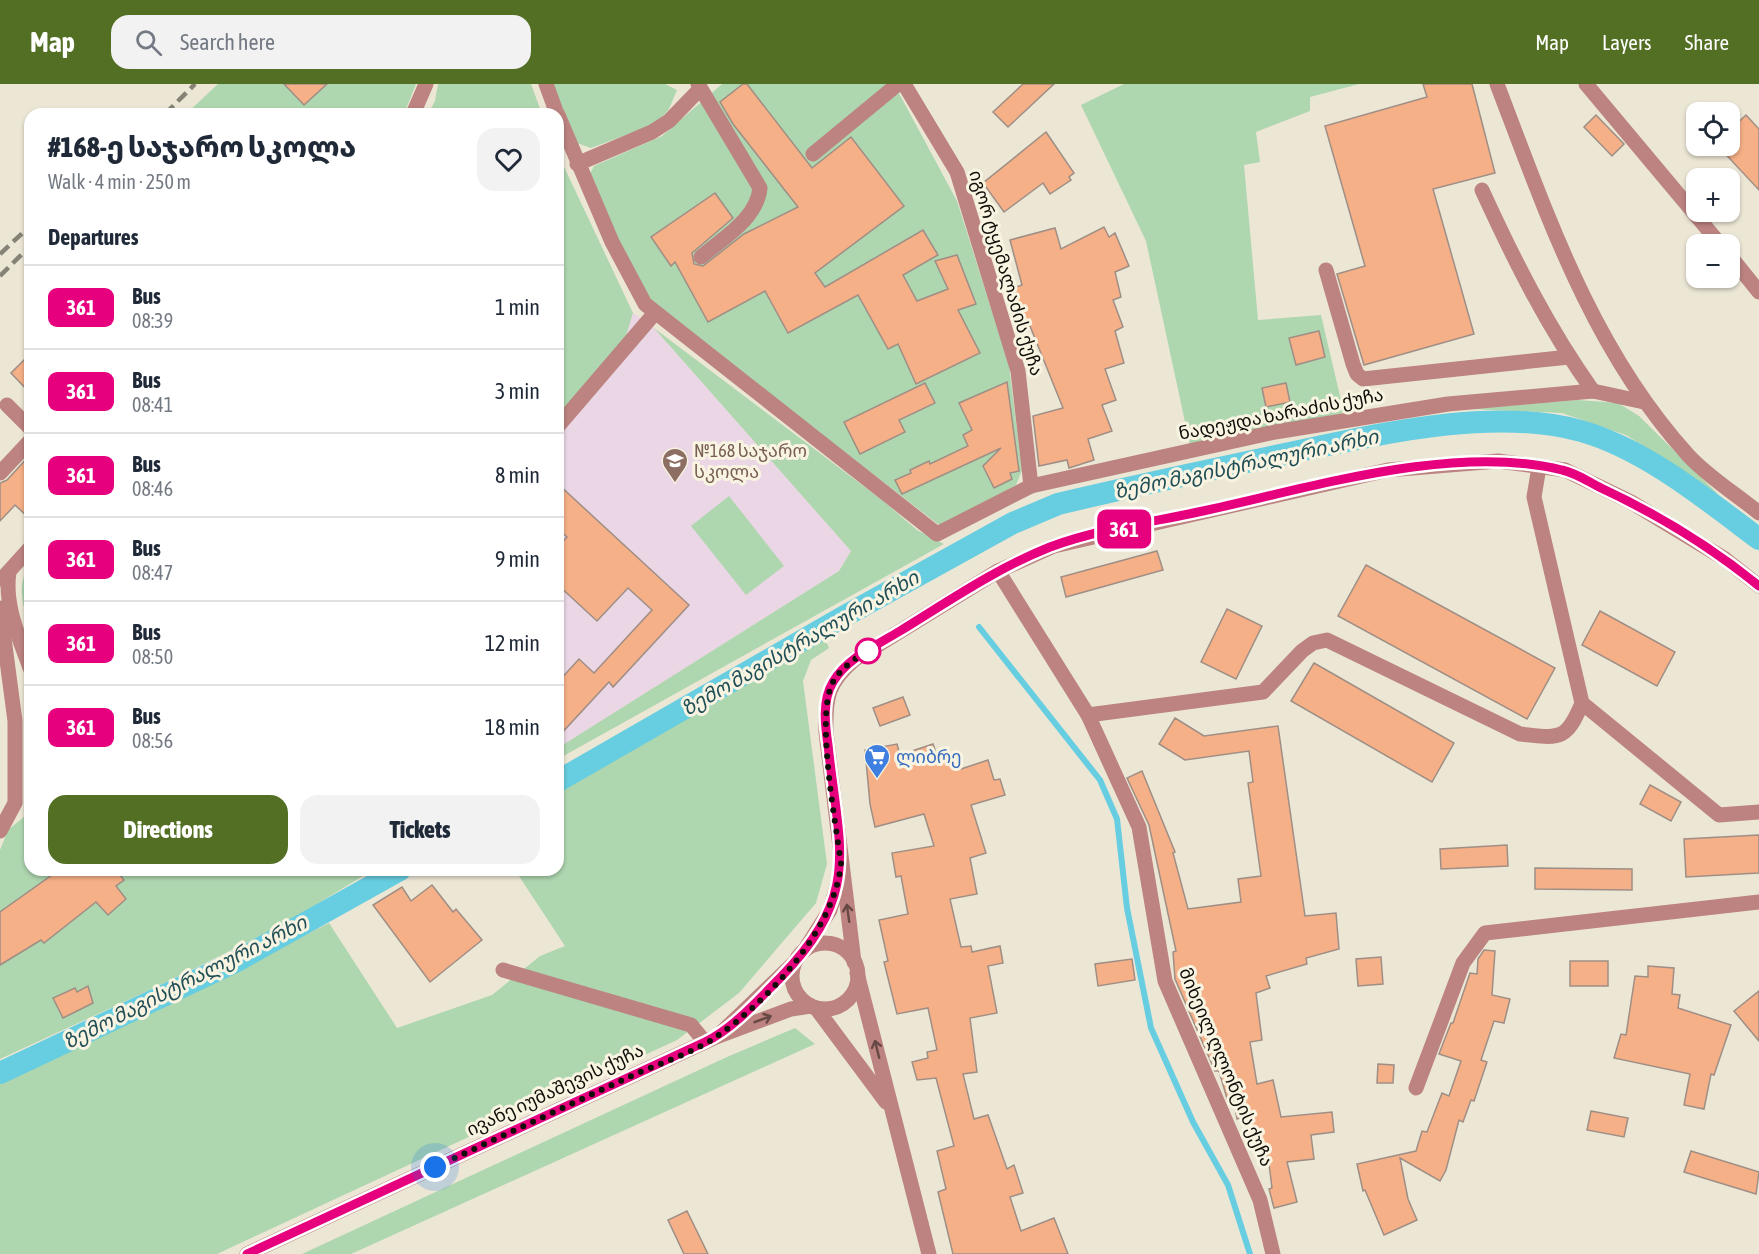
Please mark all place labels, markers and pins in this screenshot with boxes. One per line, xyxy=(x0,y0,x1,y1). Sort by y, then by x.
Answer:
place label: №168 საჯარო სკოლა xyxy=(694,440,807,483)
school or university icon: №168 საჯარო სკოლა xyxy=(660,446,690,484)
unlabelled marker xyxy=(855,638,881,664)
supermarket icon: ლიბრე xyxy=(862,742,892,780)
place label: ლიბრე xyxy=(896,746,962,768)

